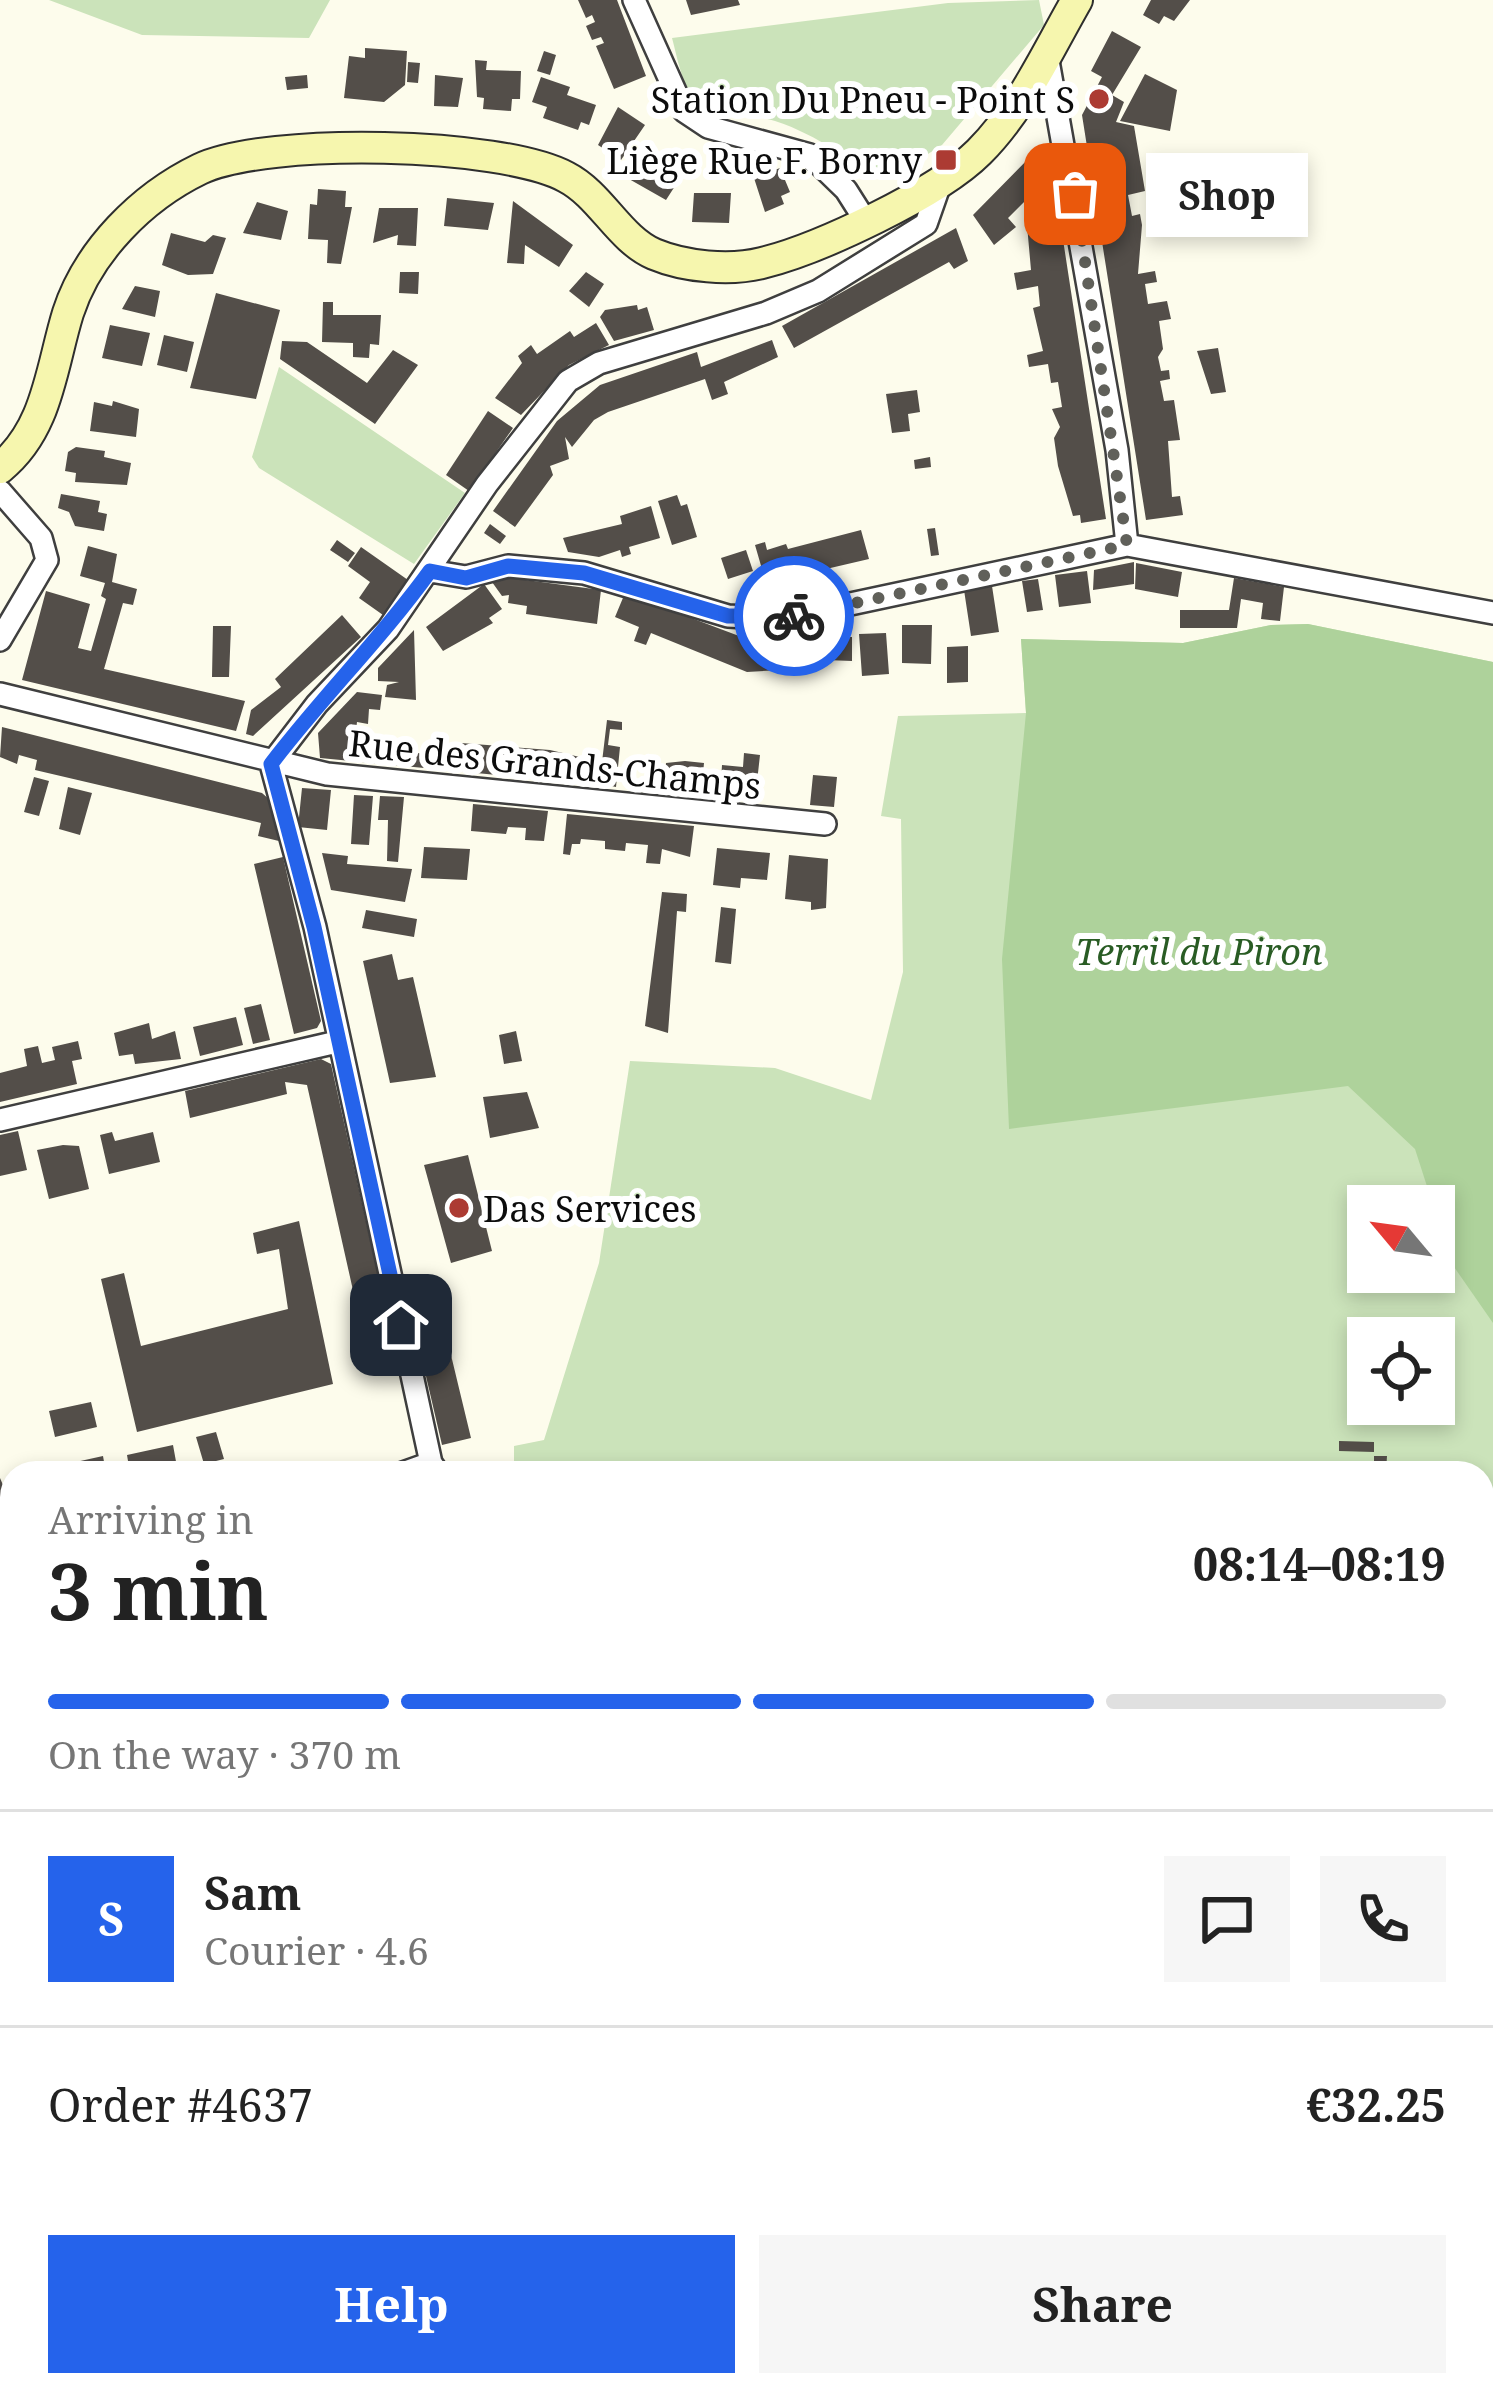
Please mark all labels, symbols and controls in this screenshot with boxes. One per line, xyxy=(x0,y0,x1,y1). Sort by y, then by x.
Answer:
place label: Station Du Pneu - Point S xyxy=(651,75,1075,124)
marker: Station Du Pneu - Point S xyxy=(1086,86,1112,112)
place label: Liège Rue F. Borny xyxy=(606,136,923,185)
pin xyxy=(1024,143,1126,245)
marker: Liège Rue F. Borny xyxy=(933,147,959,173)
callout: Shop xyxy=(1147,152,1309,236)
icon: bag xyxy=(1042,161,1108,227)
text: Shop xyxy=(1178,168,1276,221)
courier xyxy=(734,556,854,676)
icon: bike xyxy=(761,583,827,649)
street label: Rue des Grands-Champs xyxy=(346,718,764,810)
park label: Terril du Piron xyxy=(1075,927,1323,976)
place label: Das Services xyxy=(483,1184,696,1233)
north arrow xyxy=(1347,1185,1455,1293)
map controls xyxy=(1347,1185,1455,1425)
marker: Das Services xyxy=(446,1195,472,1221)
pin xyxy=(350,1274,452,1376)
icon: home xyxy=(368,1292,434,1358)
button: locate xyxy=(1347,1317,1455,1425)
text: Arriving in xyxy=(48,1492,254,1545)
text: 08:14–08:19 xyxy=(1193,1533,1446,1594)
text: 3 min xyxy=(48,1537,269,1643)
text: On the way · 370 m xyxy=(48,1727,401,1780)
button: chat xyxy=(1164,1856,1290,1982)
button: phone xyxy=(1320,1856,1446,1982)
text: Sam xyxy=(204,1862,301,1923)
text: S xyxy=(98,1888,124,1949)
text: Courier · 4.6 xyxy=(204,1923,429,1976)
text: Order #4637 xyxy=(48,2074,313,2135)
text: €32.25 xyxy=(1306,2074,1446,2135)
button: Help xyxy=(48,2235,735,2373)
button: Share xyxy=(759,2235,1446,2373)

